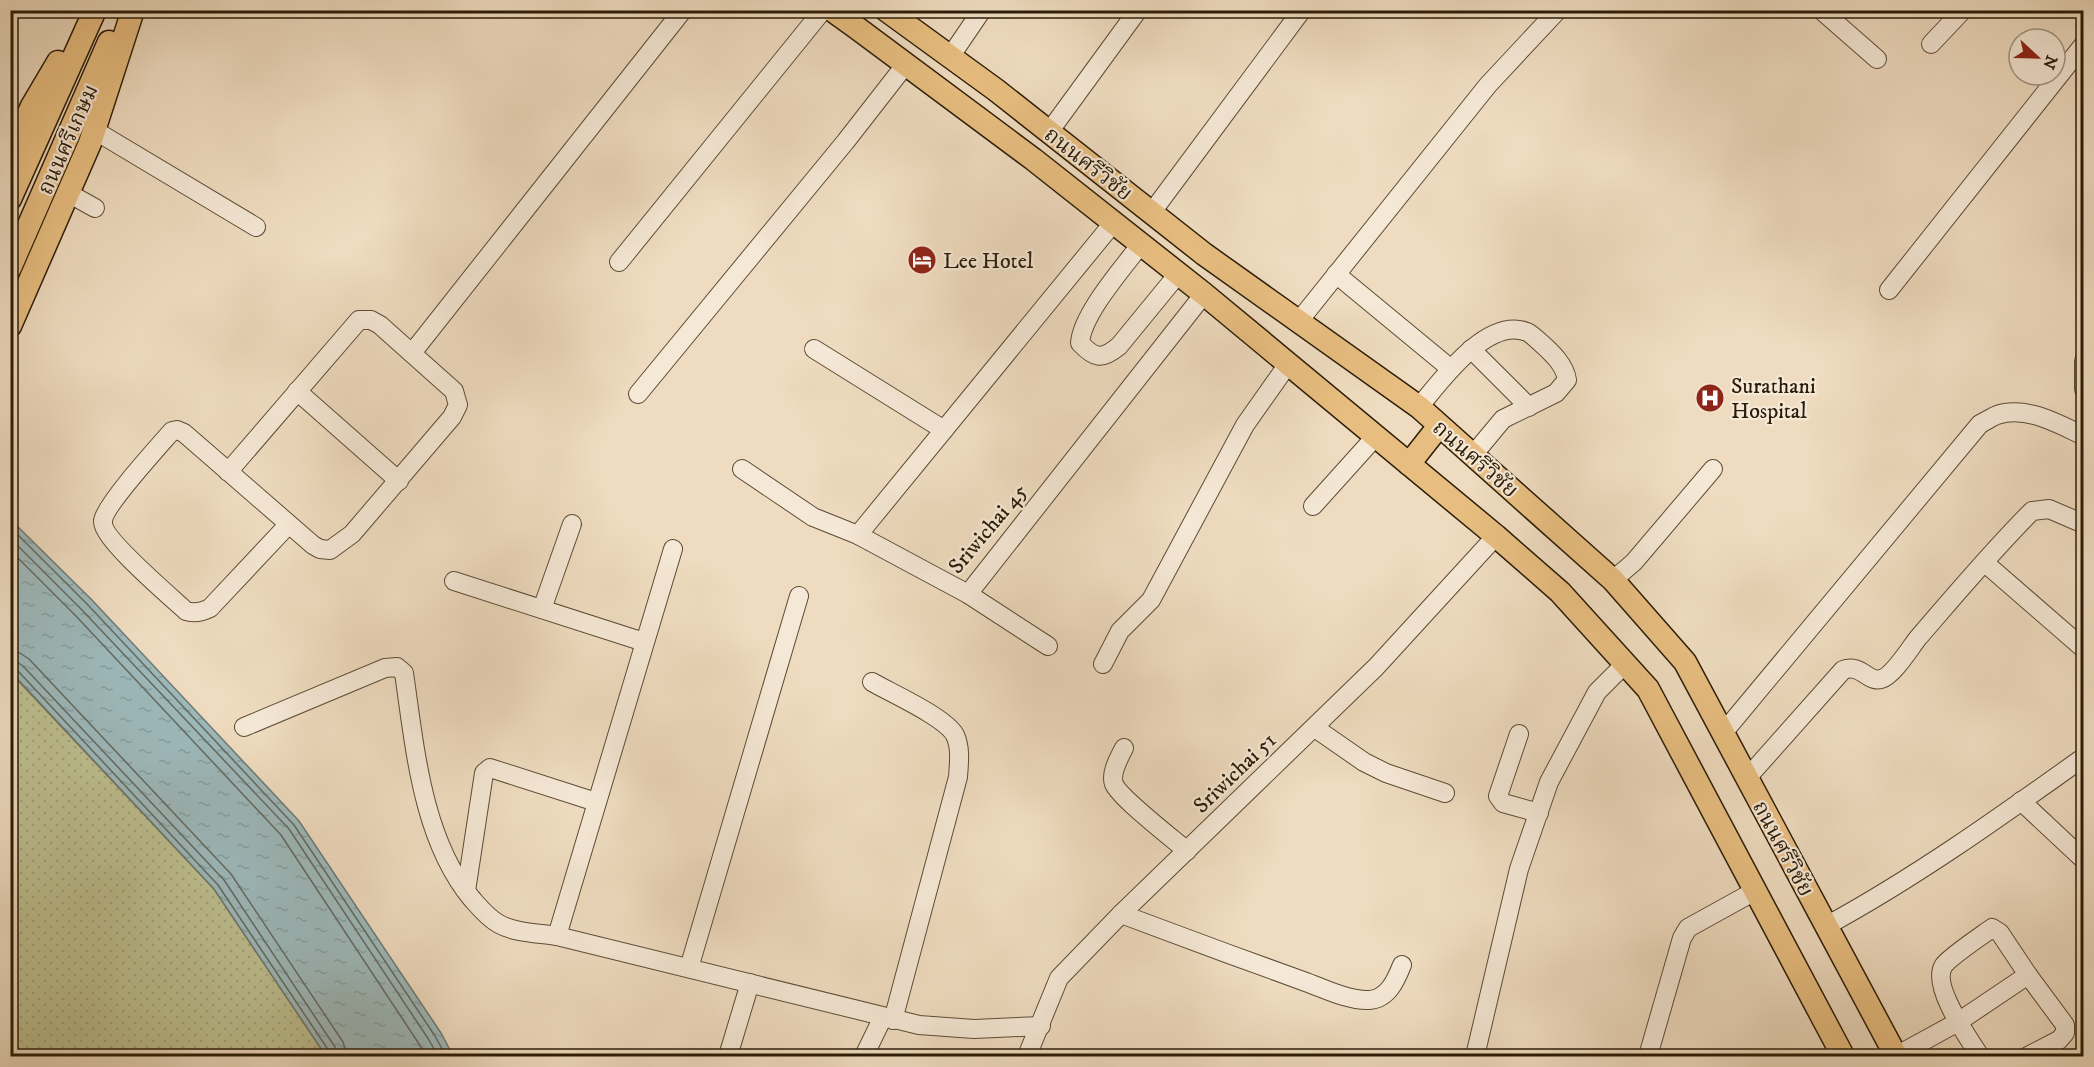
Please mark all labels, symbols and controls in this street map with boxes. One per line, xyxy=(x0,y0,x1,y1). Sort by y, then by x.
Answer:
north arrow xyxy=(2007,27,2067,87)
text: N xyxy=(2038,52,2062,72)
street label: ถนนศรีเกษม xyxy=(32,80,105,199)
street label: ถนนศรีวิชัย xyxy=(1038,121,1138,207)
hotel icon: Lee Hotel xyxy=(906,244,938,276)
place label: Lee Hotel xyxy=(943,248,1034,275)
place label: Surathani Hospital xyxy=(1731,373,1816,425)
hospital icon: Surathani Hospital xyxy=(1694,382,1726,414)
street label: ถนนศรีวิชัย xyxy=(1427,415,1523,504)
street label: Sriwichai 45 xyxy=(943,478,1034,579)
street label: Sriwichai 51 xyxy=(1188,727,1282,819)
street label: ถนนศรีวิชัย xyxy=(1746,796,1819,901)

